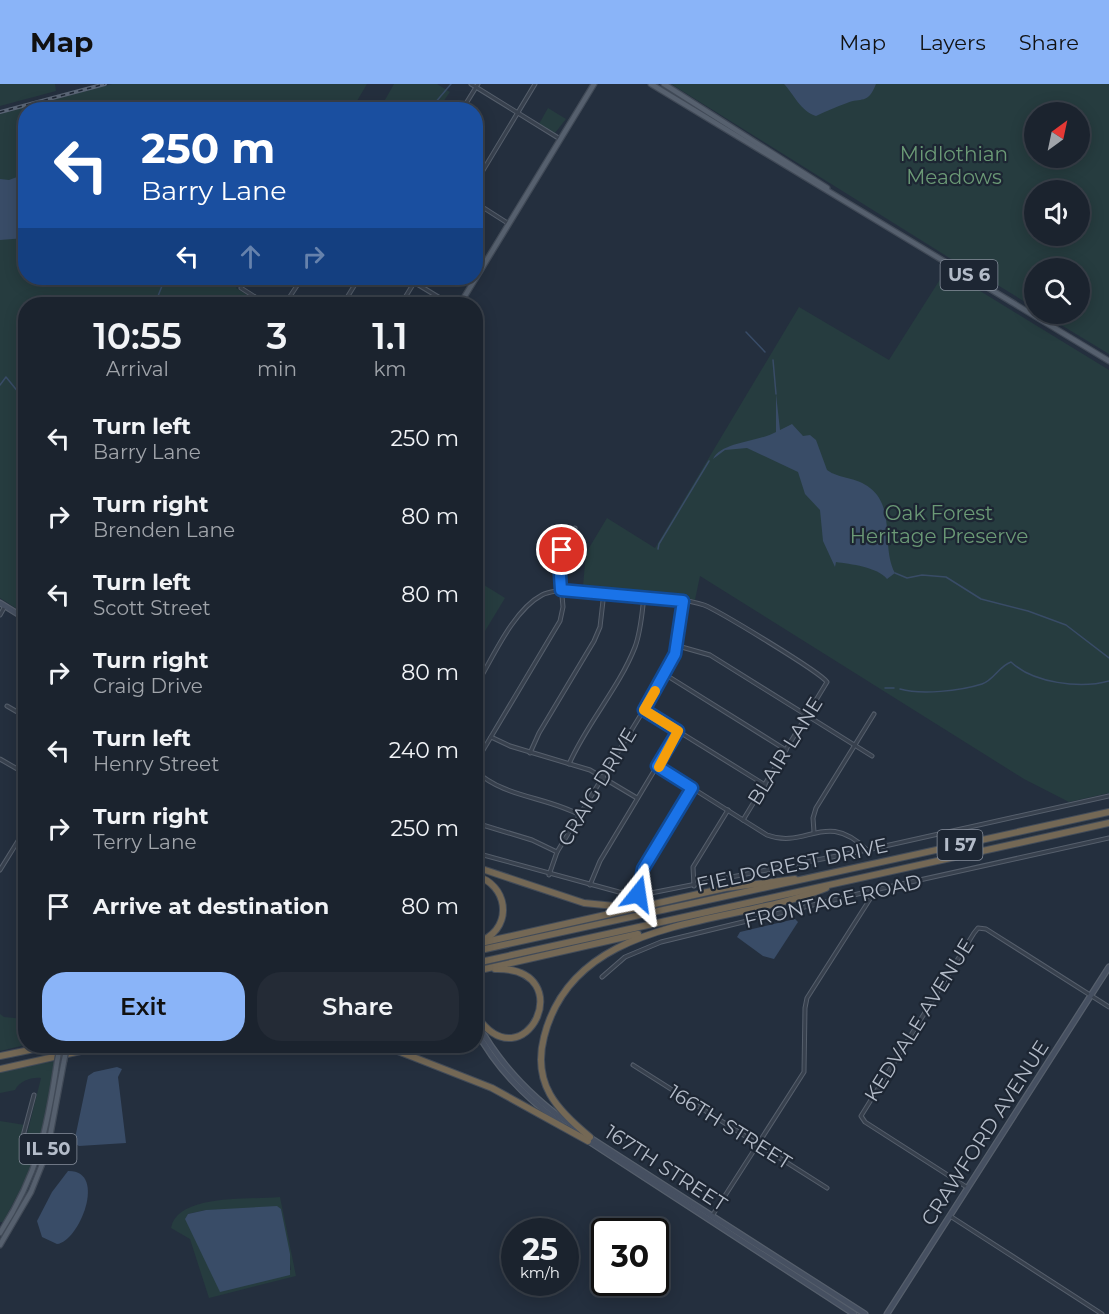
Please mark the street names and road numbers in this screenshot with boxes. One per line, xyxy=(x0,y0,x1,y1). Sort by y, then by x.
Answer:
road number: US 6 xyxy=(940,260,998,290)
street label: BLAIR LANE xyxy=(742,693,828,809)
street label: CRAIG DRIVE xyxy=(552,724,642,850)
road number: I 57 xyxy=(938,830,982,860)
street label: FIELDCREST DRIVE xyxy=(694,833,890,897)
street label: FRONTAGE ROAD xyxy=(742,869,924,933)
street label: KEDVALE AVENUE xyxy=(859,934,979,1106)
street label: CRAWFORD AVENUE xyxy=(916,1036,1054,1230)
street label: 166TH STREET xyxy=(664,1080,796,1175)
street label: 167TH STREET xyxy=(601,1120,732,1217)
road number: IL 50 xyxy=(20,1134,76,1164)

